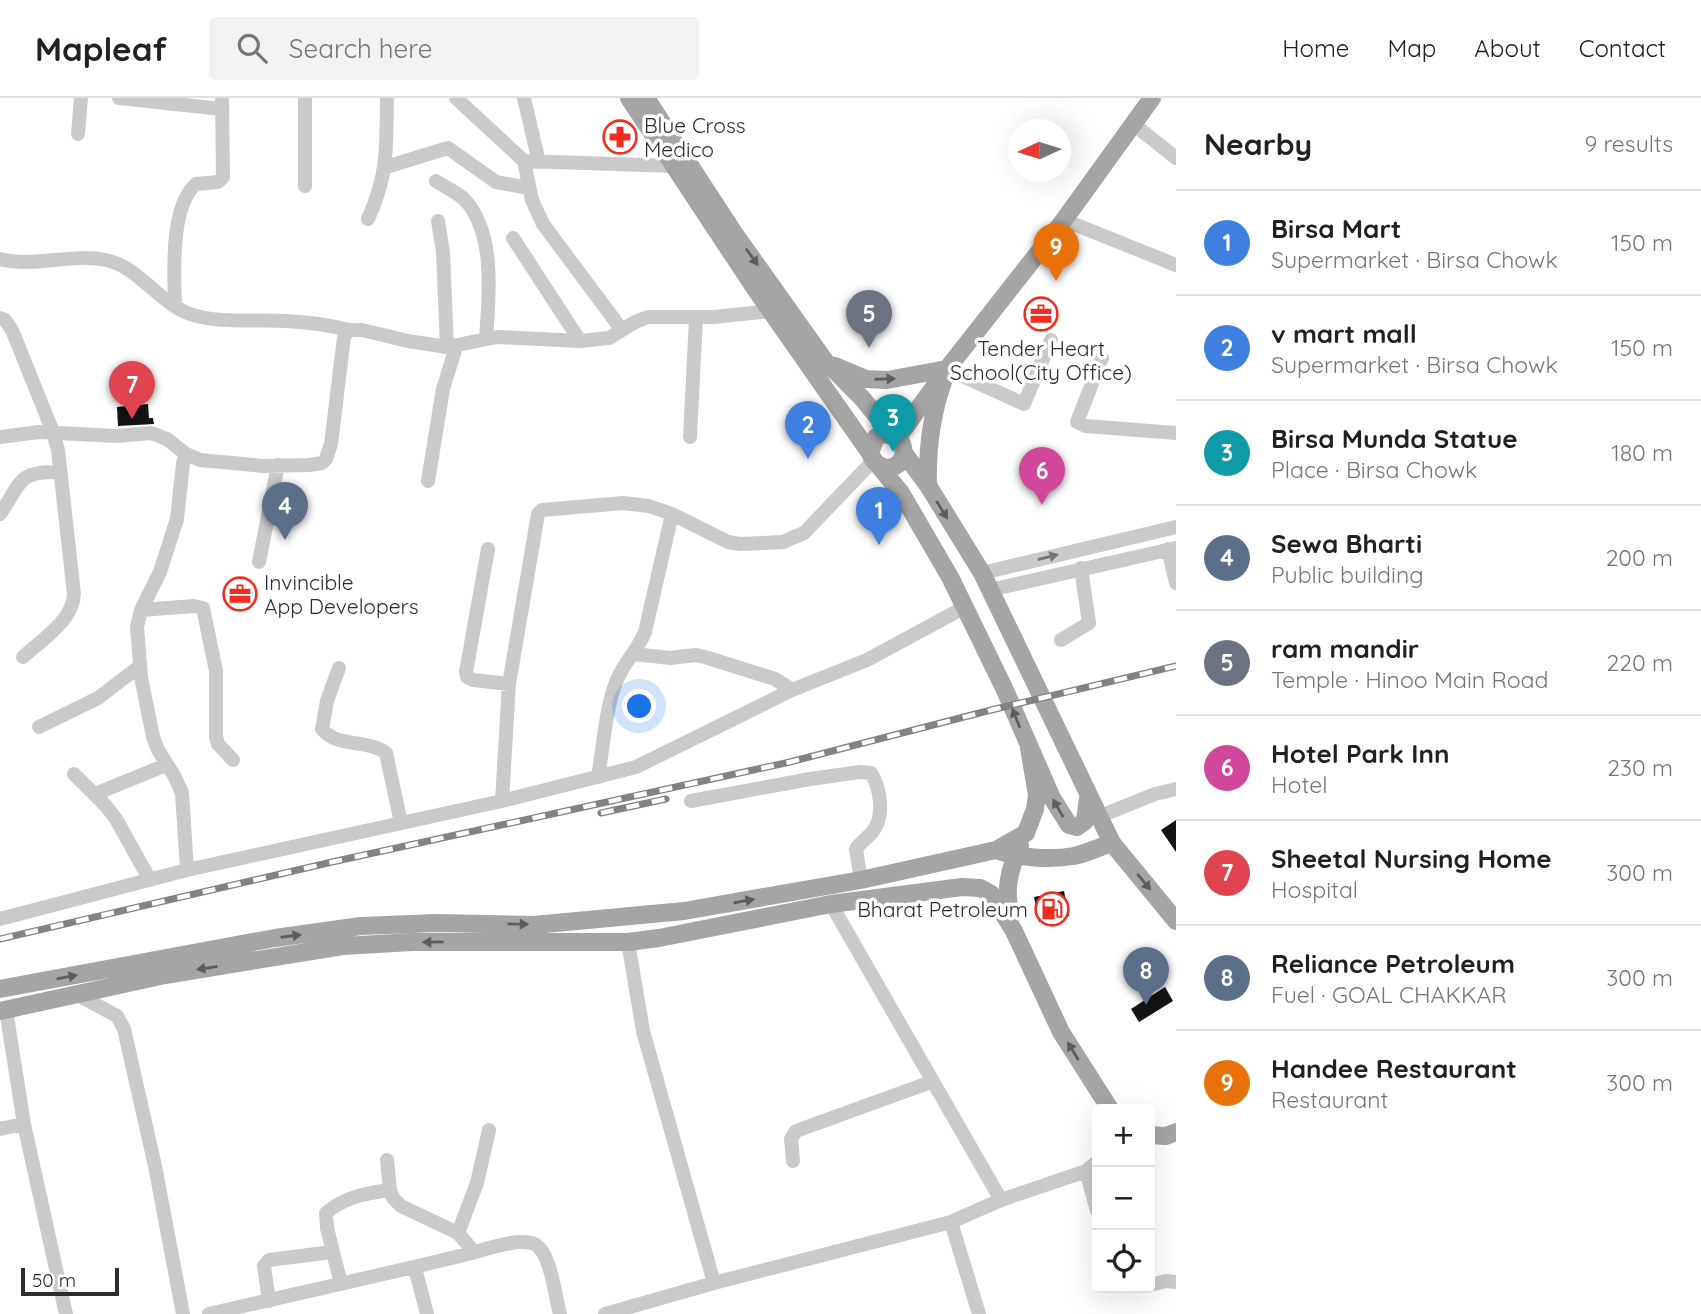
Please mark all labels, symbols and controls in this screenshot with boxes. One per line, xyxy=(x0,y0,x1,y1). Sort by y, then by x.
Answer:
search box xyxy=(209,17,699,80)
text: Mapleaf xyxy=(35,28,167,69)
icon: search xyxy=(233,29,271,67)
text: Search here xyxy=(289,32,432,65)
text: Home xyxy=(1282,33,1349,63)
text: Map xyxy=(1387,33,1436,63)
text: About xyxy=(1474,33,1541,63)
text: Contact xyxy=(1579,33,1666,63)
place label: Blue Cross Medico xyxy=(644,112,746,162)
pharmacy icon: Blue Cross Medico xyxy=(601,118,639,156)
north arrow xyxy=(1008,119,1071,182)
text: Nearby xyxy=(1204,125,1312,163)
text: 9 results xyxy=(1584,129,1673,158)
text: Birsa Mart xyxy=(1271,212,1401,245)
pin: 9 xyxy=(1033,223,1079,281)
text: 1 xyxy=(1223,228,1231,257)
text: 150 m xyxy=(1611,228,1673,257)
text: Supermarket · Birsa Chowk xyxy=(1271,245,1558,274)
one-way arrow xyxy=(744,248,758,266)
pin: 5 xyxy=(846,290,892,348)
office icon: Tender Heart School(City Office) xyxy=(1022,295,1060,333)
text: v mart mall xyxy=(1271,317,1417,350)
text: 2 xyxy=(1220,333,1234,362)
text: 150 m xyxy=(1611,333,1673,362)
place label: Tender Heart School(City Office) xyxy=(950,335,1132,385)
text: Supermarket · Birsa Chowk xyxy=(1271,350,1558,379)
pin: 7 xyxy=(109,361,155,419)
one-way arrow xyxy=(874,373,896,384)
pin: 3 xyxy=(870,394,916,452)
pin: 2 xyxy=(785,401,831,459)
text: Birsa Munda Statue xyxy=(1271,422,1518,455)
text: 3 xyxy=(1221,438,1233,467)
text: 180 m xyxy=(1611,438,1673,467)
pin: 6 xyxy=(1019,447,1065,505)
text: Place · Birsa Chowk xyxy=(1271,455,1477,484)
pin: 4 xyxy=(262,482,308,540)
pin: 1 xyxy=(856,487,902,545)
one-way arrow xyxy=(936,500,949,519)
text: Sewa Bharti xyxy=(1271,527,1422,560)
text: 4 xyxy=(1220,543,1234,572)
text: 200 m xyxy=(1606,543,1673,572)
one-way arrow xyxy=(1037,551,1059,562)
text: Public building xyxy=(1271,560,1424,589)
place label: Invincible App Developers xyxy=(264,569,419,619)
office icon: Invincible App Developers xyxy=(221,575,259,613)
text: ram mandir xyxy=(1271,632,1419,665)
text: 5 xyxy=(1220,648,1234,677)
text: 220 m xyxy=(1607,648,1673,677)
text: Temple · Hinoo Main Road xyxy=(1271,665,1549,694)
your location xyxy=(622,689,656,723)
one-way arrow xyxy=(1011,707,1022,728)
text: Hotel Park Inn xyxy=(1271,737,1449,770)
text: 6 xyxy=(1221,753,1233,782)
text: 230 m xyxy=(1607,753,1673,782)
text: Hotel xyxy=(1271,770,1327,799)
one-way arrow xyxy=(1052,799,1064,818)
text: Sheetal Nursing Home xyxy=(1271,842,1552,875)
text: 7 xyxy=(1221,858,1233,887)
text: 300 m xyxy=(1606,858,1673,887)
one-way arrow xyxy=(1136,874,1151,891)
text: Hospital xyxy=(1271,875,1358,904)
fuel station icon: Bharat Petroleum xyxy=(1033,890,1071,928)
one-way arrow xyxy=(733,895,755,906)
place label: Bharat Petroleum xyxy=(857,896,1028,922)
one-way arrow xyxy=(507,918,529,930)
one-way arrow xyxy=(280,931,302,942)
one-way arrow xyxy=(421,936,443,947)
pin: 8 xyxy=(1123,947,1169,1005)
text: Reliance Petroleum xyxy=(1271,947,1515,980)
one-way arrow xyxy=(196,963,218,974)
text: 8 xyxy=(1221,963,1233,992)
text: 300 m xyxy=(1606,963,1673,992)
one-way arrow xyxy=(56,971,78,982)
text: Fuel · GOAL CHAKKAR xyxy=(1271,980,1507,1009)
one-way arrow xyxy=(1067,1042,1080,1061)
text: Handee Restaurant xyxy=(1271,1052,1517,1085)
text: 9 xyxy=(1220,1068,1234,1097)
text: 300 m xyxy=(1606,1068,1673,1097)
text: Restaurant xyxy=(1271,1085,1388,1114)
map controls xyxy=(1092,1104,1155,1293)
button: + xyxy=(1092,1104,1155,1167)
button: − xyxy=(1092,1167,1155,1230)
button: locate xyxy=(1092,1230,1155,1293)
scale bar xyxy=(21,1265,119,1297)
text: 50 m xyxy=(32,1268,76,1292)

